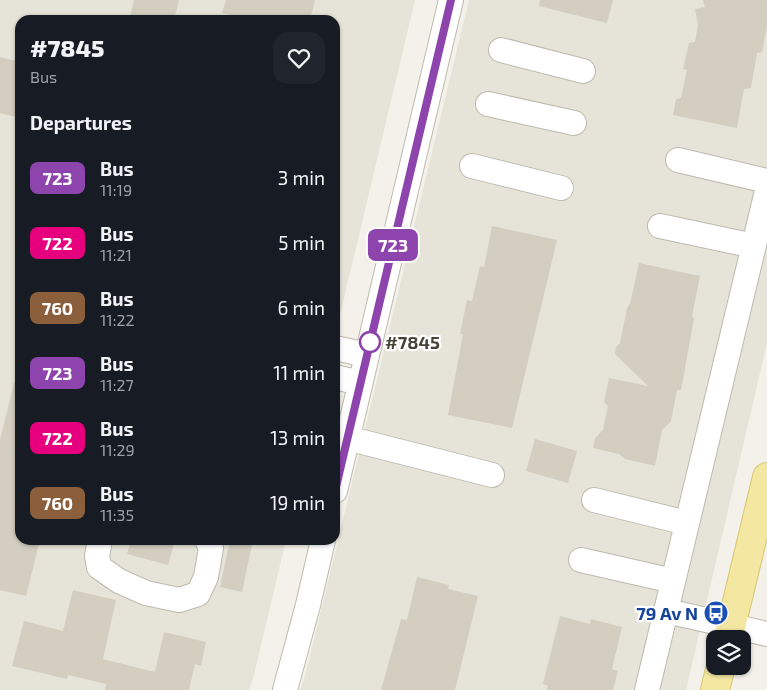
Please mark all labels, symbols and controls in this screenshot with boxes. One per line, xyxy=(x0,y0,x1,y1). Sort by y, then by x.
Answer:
button: heart xyxy=(273,32,325,84)
text: #7845 xyxy=(30,33,105,62)
text: Bus xyxy=(30,67,57,86)
text: Departures xyxy=(30,111,132,134)
text: Bus xyxy=(100,157,134,180)
text: 3 min xyxy=(278,166,325,189)
text: 723 xyxy=(42,167,73,189)
text: 11:19 xyxy=(100,180,132,199)
text: Bus xyxy=(100,222,134,245)
line badge: 723 xyxy=(364,229,422,261)
text: 5 min xyxy=(278,231,325,254)
text: 722 xyxy=(42,232,73,254)
text: 723 xyxy=(378,234,408,256)
text: 11:21 xyxy=(100,245,132,264)
text: Bus xyxy=(100,287,134,310)
text: 6 min xyxy=(277,296,325,319)
text: 760 xyxy=(42,297,73,319)
text: 11:22 xyxy=(100,310,135,329)
marker: #7845 xyxy=(359,331,381,353)
place label: #7845 xyxy=(385,331,440,353)
text: Bus xyxy=(100,352,134,375)
text: 11 min xyxy=(273,361,325,384)
text: 723 xyxy=(42,362,73,384)
text: 11:27 xyxy=(100,375,134,394)
text: Bus xyxy=(100,417,134,440)
text: 13 min xyxy=(270,426,325,449)
text: 722 xyxy=(42,427,73,449)
text: 11:29 xyxy=(100,440,135,459)
text: Bus xyxy=(100,482,134,505)
text: 19 min xyxy=(270,491,325,514)
text: 760 xyxy=(42,492,73,514)
text: 11:35 xyxy=(100,505,134,524)
bus stop icon: 79 Av N xyxy=(703,600,729,626)
place label: 79 Av N xyxy=(636,602,698,624)
map controls xyxy=(706,630,751,675)
button: layers xyxy=(706,630,751,675)

